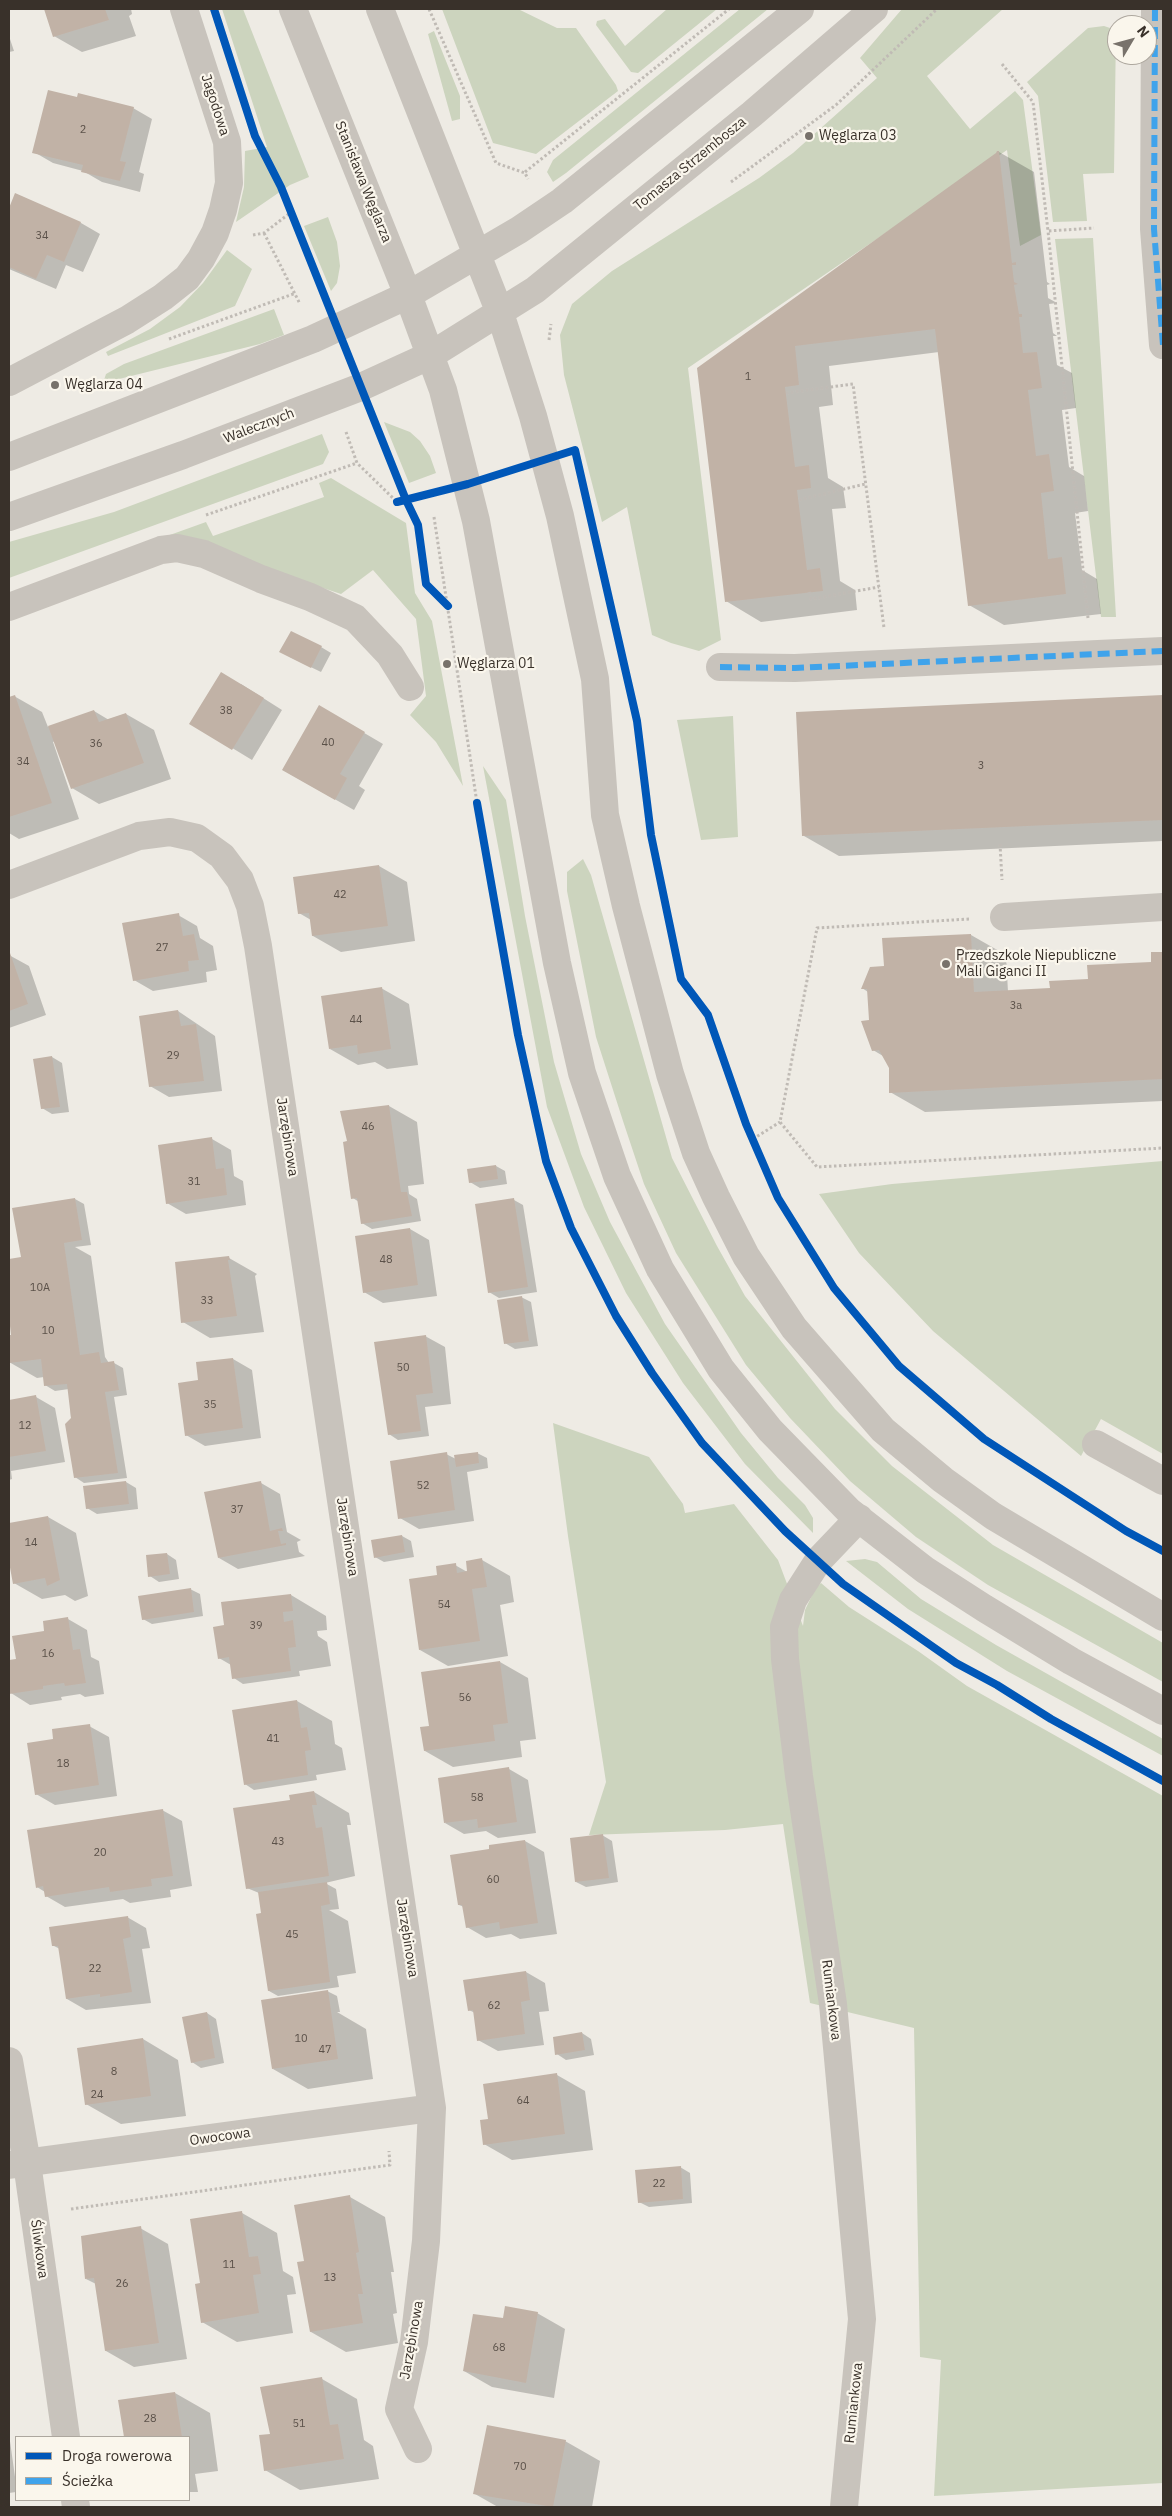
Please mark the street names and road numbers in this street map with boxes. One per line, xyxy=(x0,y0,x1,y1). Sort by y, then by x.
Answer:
street label: Jagodowa xyxy=(197,72,233,138)
street label: Tomasza Strzembosza xyxy=(630,114,750,214)
street label: Stanisława Węglarza xyxy=(331,119,395,245)
street label: Walecznych xyxy=(221,405,297,447)
street label: Jarzębinowa xyxy=(273,1097,301,1177)
street label: Jarzębinowa xyxy=(333,1497,361,1577)
street label: Jarzębinowa xyxy=(393,1898,421,1978)
street label: Rumiankowa xyxy=(818,1959,844,2041)
street label: Owocowa xyxy=(188,2124,252,2150)
street label: Śliwkowa xyxy=(27,2219,51,2279)
street label: Jarzębinowa xyxy=(397,2300,427,2380)
street label: Rumiankowa xyxy=(841,2362,867,2444)

